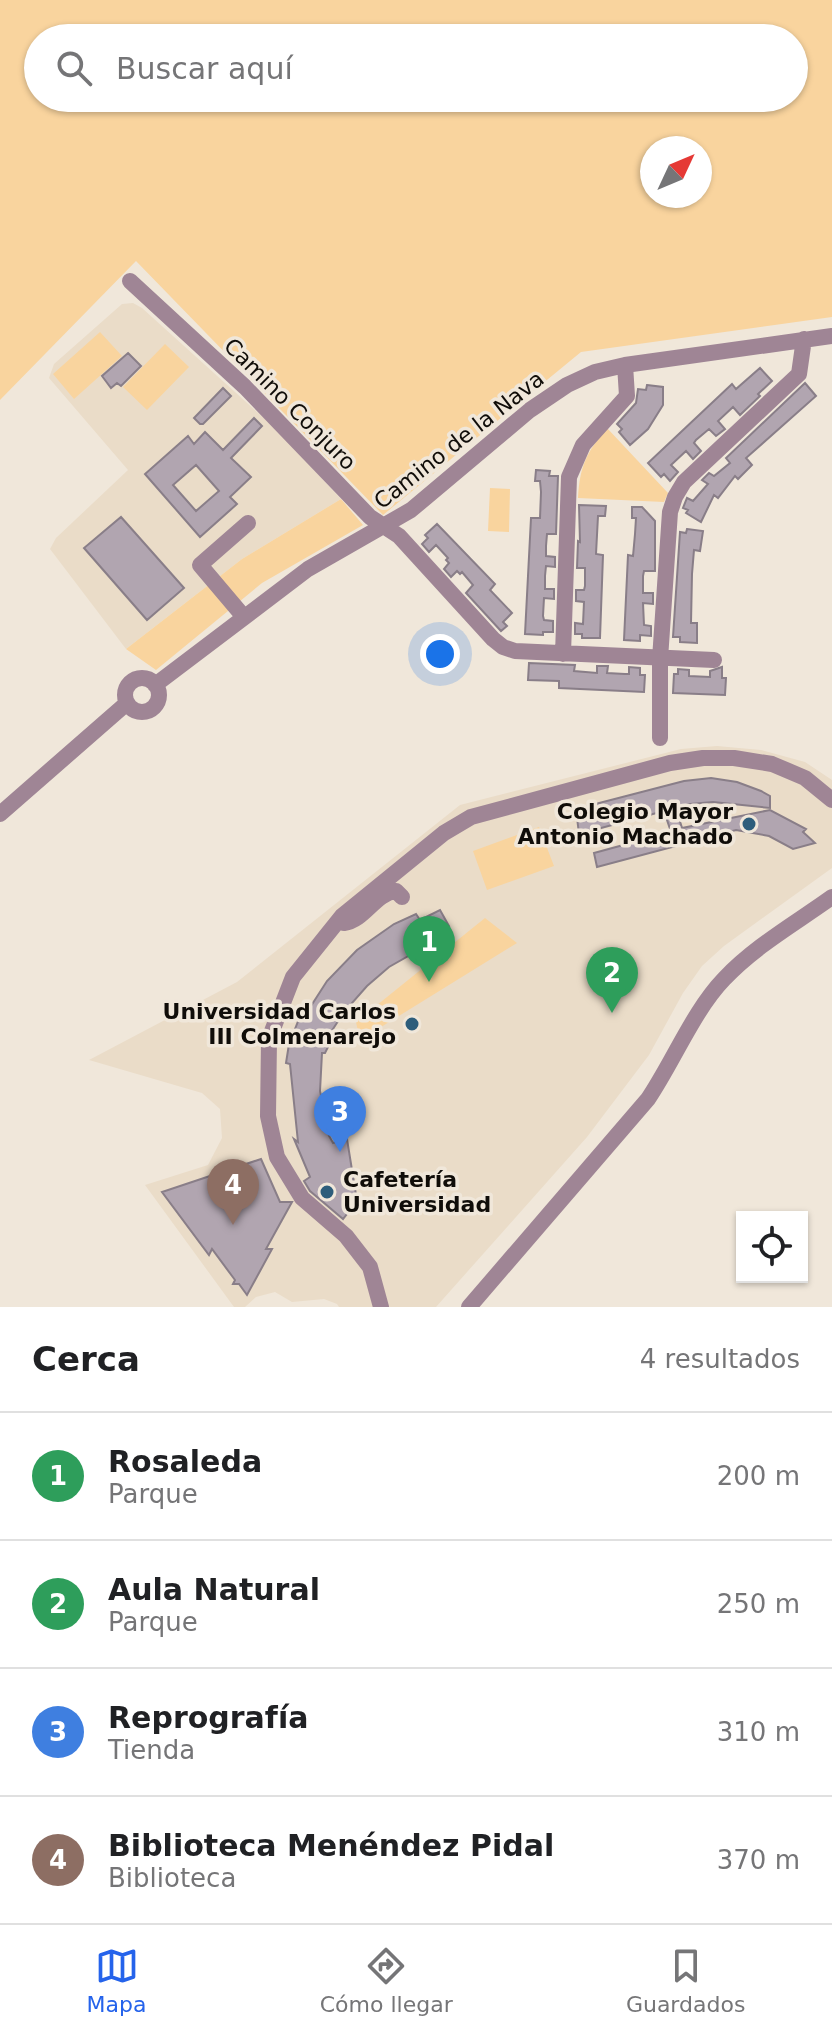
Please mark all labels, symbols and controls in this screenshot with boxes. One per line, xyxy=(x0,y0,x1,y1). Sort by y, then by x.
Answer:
search box xyxy=(24,24,808,112)
icon: search xyxy=(52,46,96,90)
text: Buscar aquí xyxy=(116,51,293,86)
north arrow xyxy=(640,136,712,208)
street label: Camino Conjuro xyxy=(219,333,361,475)
street label: Camino de la Nava xyxy=(369,366,549,514)
your location xyxy=(420,634,460,674)
place label: Colegio Mayor Antonio Machado xyxy=(518,799,733,849)
marker: Colegio Mayor Antonio Machado xyxy=(740,815,758,833)
pin: 1 xyxy=(403,916,455,982)
pin: 2 xyxy=(586,947,638,1013)
place label: Universidad Carlos III Colmenarejo xyxy=(163,999,396,1049)
marker: Universidad Carlos III Colmenarejo xyxy=(403,1015,421,1033)
pin: 3 xyxy=(314,1086,366,1152)
pin: 4 xyxy=(207,1159,259,1225)
place label: Cafetería Universidad xyxy=(343,1167,491,1217)
marker: Cafetería Universidad xyxy=(318,1183,336,1201)
map controls xyxy=(736,1211,808,1283)
button: locate xyxy=(736,1211,808,1283)
text: Cerca xyxy=(32,1339,140,1379)
text: 4 resultados xyxy=(640,1344,800,1374)
text: Rosaleda xyxy=(108,1444,262,1479)
text: 1 xyxy=(49,1461,67,1491)
text: 200 m xyxy=(717,1461,800,1491)
text: Parque xyxy=(108,1479,198,1509)
text: Aula Natural xyxy=(108,1572,320,1607)
text: 2 xyxy=(49,1589,67,1619)
text: 250 m xyxy=(717,1589,800,1619)
text: Parque xyxy=(108,1607,198,1637)
text: Reprografía xyxy=(108,1700,308,1735)
text: 3 xyxy=(49,1717,67,1747)
text: 310 m xyxy=(717,1717,800,1747)
text: Tienda xyxy=(108,1735,195,1765)
text: Biblioteca Menéndez Pidal xyxy=(108,1828,554,1863)
text: 4 xyxy=(49,1845,67,1875)
text: 370 m xyxy=(717,1845,800,1875)
text: Biblioteca xyxy=(108,1863,236,1893)
tab: Mapa xyxy=(87,1944,147,2017)
tab: Cómo llegar xyxy=(320,1944,453,2017)
tab: Guardados xyxy=(626,1944,745,2017)

